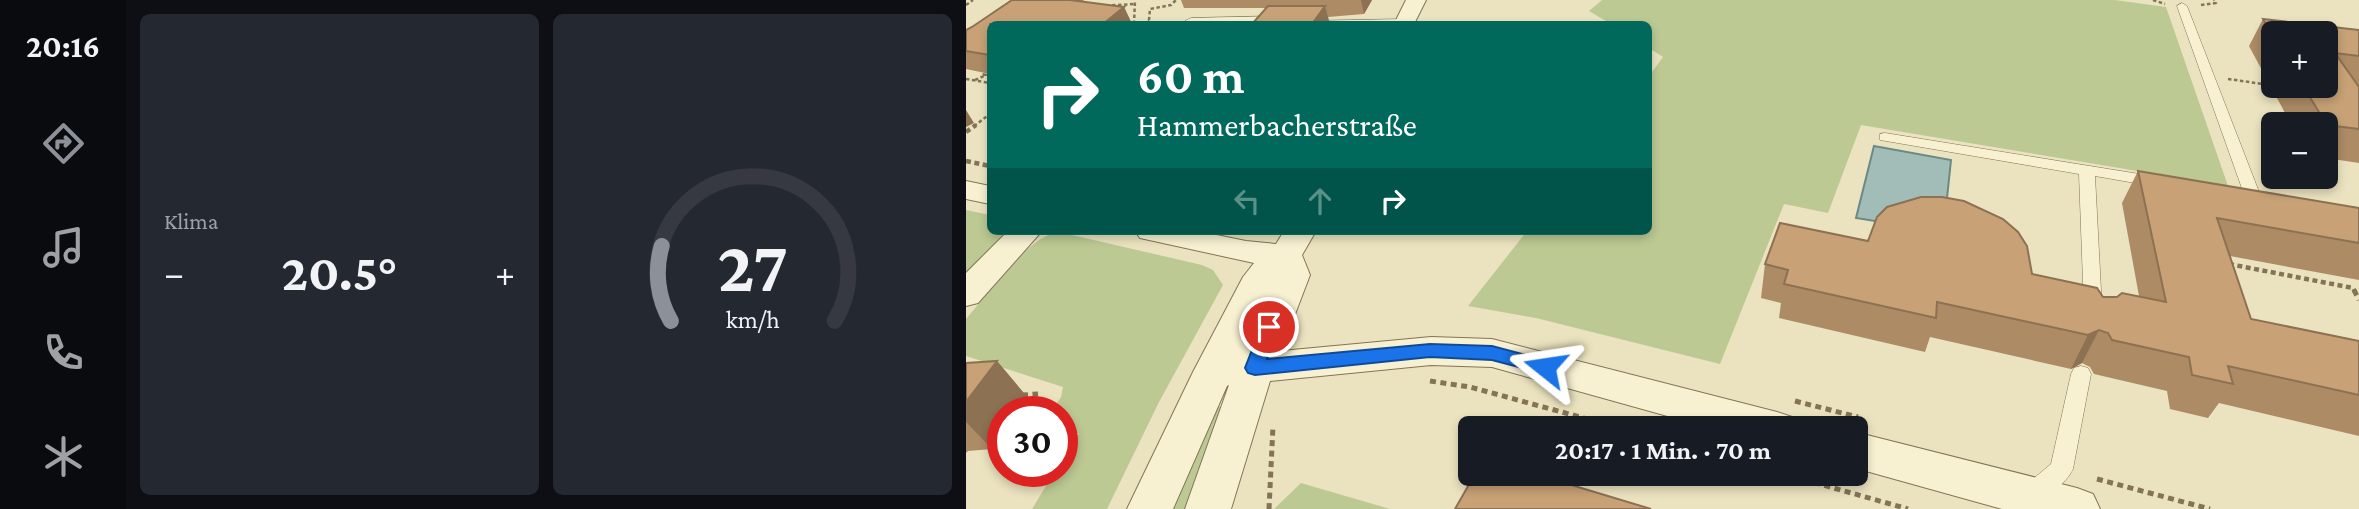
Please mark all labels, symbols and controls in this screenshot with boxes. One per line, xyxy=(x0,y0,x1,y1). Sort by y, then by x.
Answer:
map controls xyxy=(2261,21,2338,189)
button: + xyxy=(2261,21,2338,98)
text: 20:16 xyxy=(26,28,100,64)
icon: right xyxy=(1022,49,1113,140)
text: 60 m xyxy=(1137,49,1244,104)
text: Hammerbacherstraße xyxy=(1137,107,1417,143)
button: − xyxy=(2261,112,2338,189)
icon: directions xyxy=(39,119,88,168)
icon: left xyxy=(1228,182,1266,220)
icon: ahead xyxy=(1301,182,1339,220)
icon: right xyxy=(1374,182,1412,220)
text: Klima xyxy=(164,208,218,234)
icon: music xyxy=(39,223,88,272)
text: 27 xyxy=(717,226,788,307)
text: 20.5° xyxy=(282,243,397,301)
text: − xyxy=(164,252,184,294)
text: + xyxy=(495,252,515,294)
pin xyxy=(1239,297,1299,357)
text: km/h xyxy=(726,305,779,332)
icon: arrive xyxy=(1250,308,1288,346)
icon: phone xyxy=(39,328,88,377)
position arrow xyxy=(1508,330,1582,404)
speed limit sign: 30 xyxy=(987,396,1078,487)
icon: climate xyxy=(39,432,88,481)
text: 20:17 · 1 Min. · 70 m xyxy=(1555,436,1771,465)

